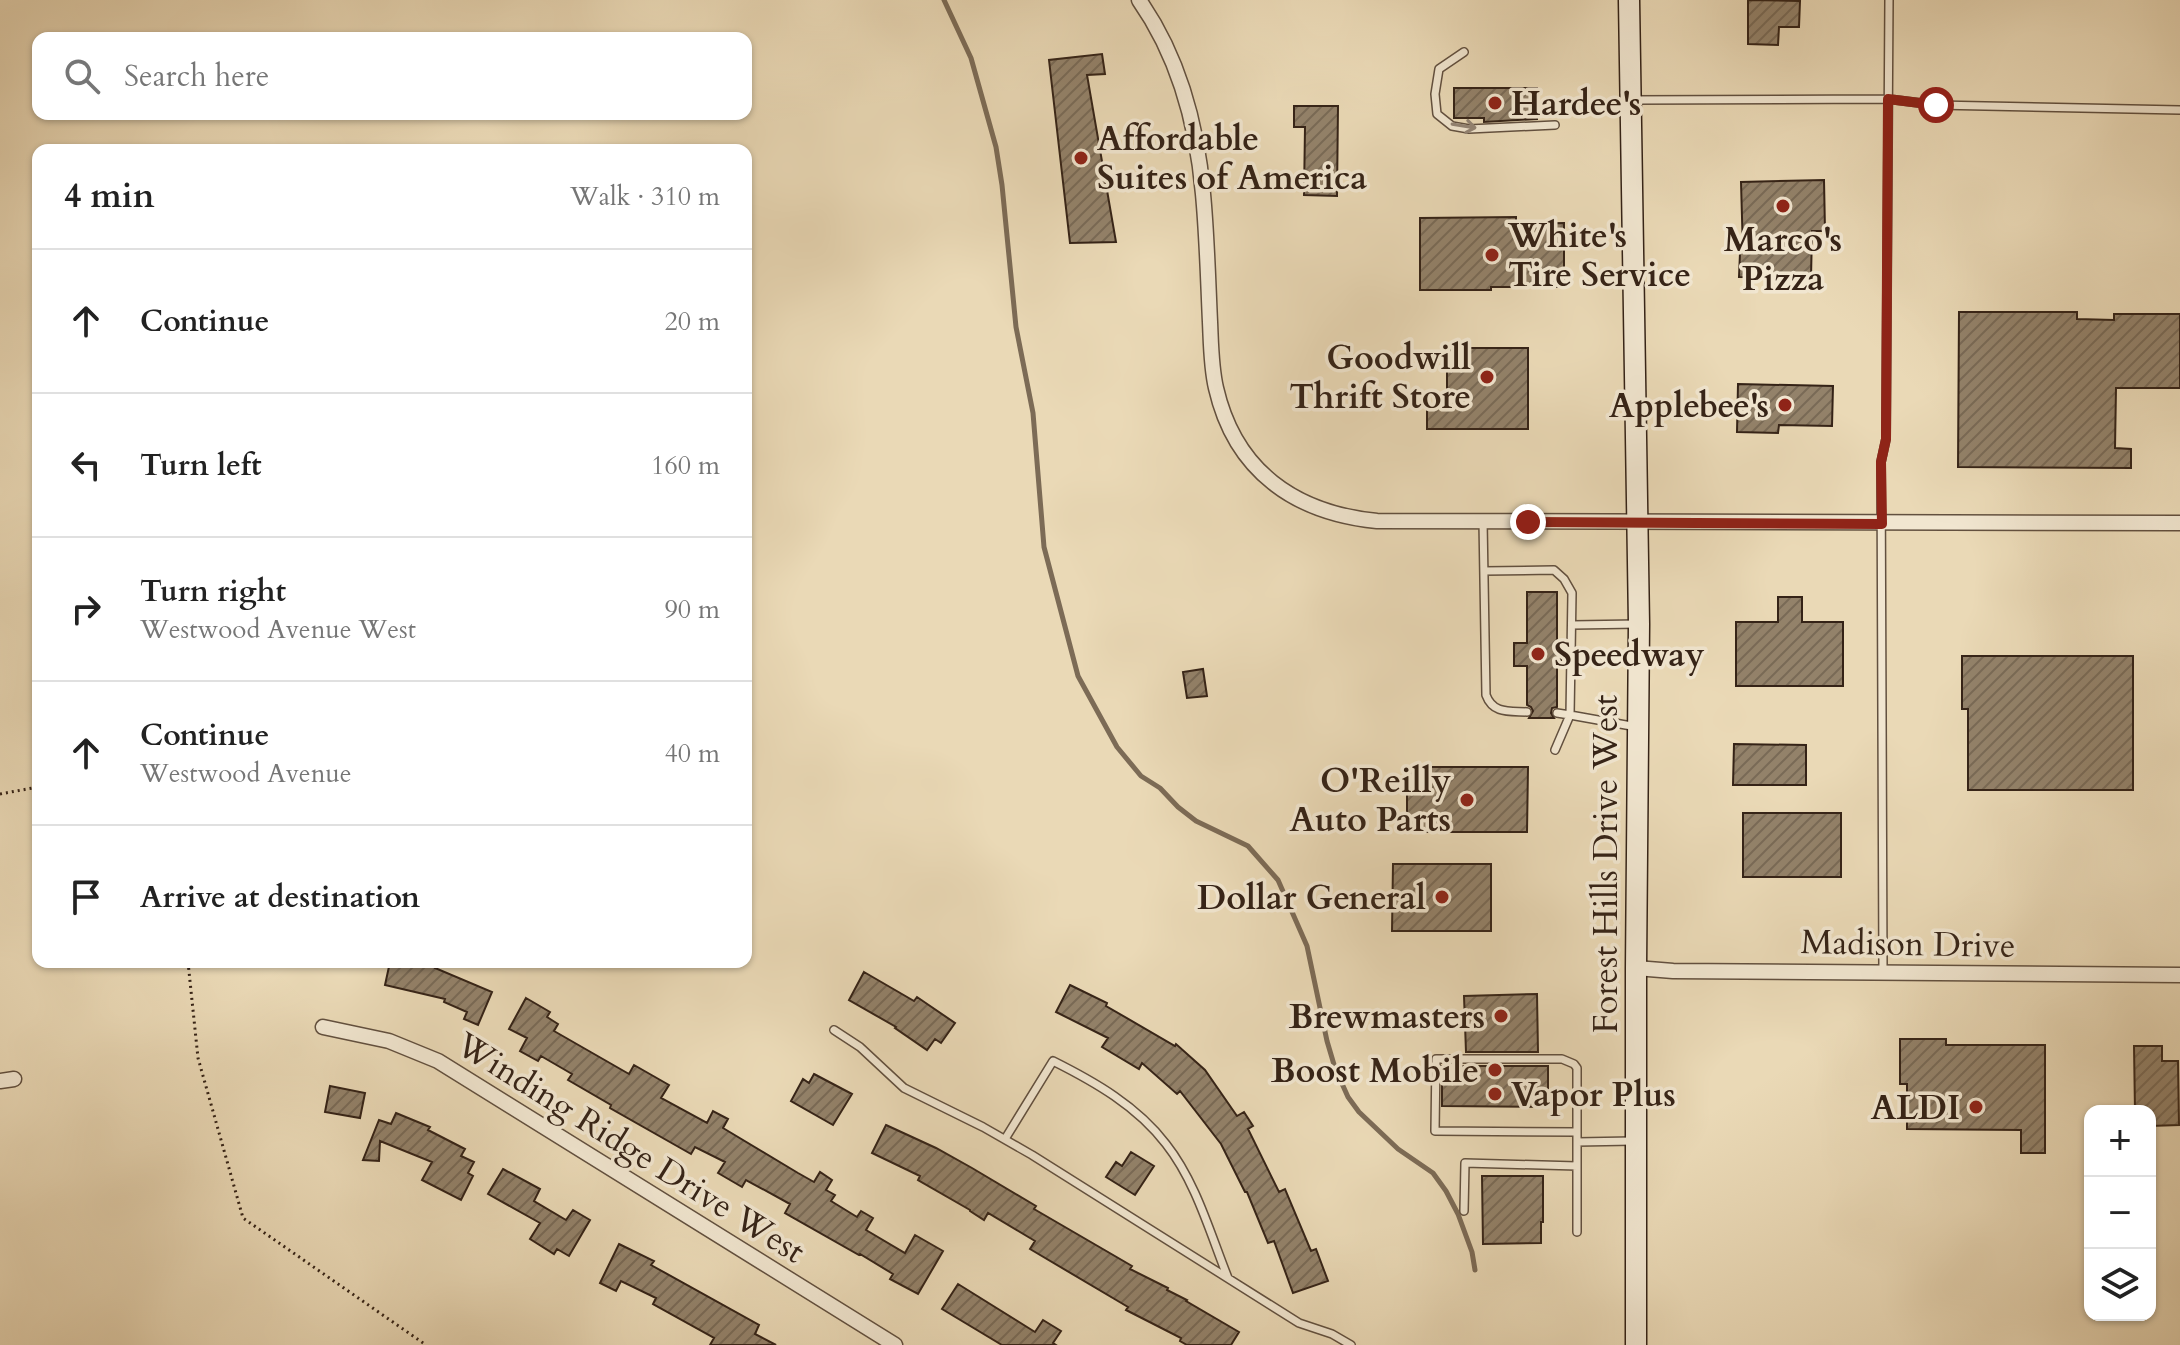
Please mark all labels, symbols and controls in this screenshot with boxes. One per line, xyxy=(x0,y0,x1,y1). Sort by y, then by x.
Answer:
search box xyxy=(32,32,752,120)
icon: search xyxy=(60,54,104,98)
text: Search here xyxy=(124,56,269,97)
place label: Hardee's xyxy=(1511,81,1641,127)
route start xyxy=(1918,87,1954,123)
marker: Hardee's xyxy=(1486,94,1504,112)
place label: Affordable Suites of America xyxy=(1097,116,1367,201)
one-way arrow xyxy=(1450,120,1476,135)
marker: Affordable Suites of America xyxy=(1072,149,1090,167)
text: 4 min xyxy=(64,173,155,219)
text: Walk · 310 m xyxy=(570,179,720,214)
marker: Marco's Pizza xyxy=(1774,197,1792,215)
place label: White's Tire Service xyxy=(1507,213,1691,298)
place label: Marco's Pizza xyxy=(1724,217,1842,302)
marker: White's Tire Service xyxy=(1483,246,1501,264)
icon: ahead xyxy=(64,299,108,343)
text: Continue xyxy=(140,301,269,342)
text: 20 m xyxy=(664,304,720,339)
place label: Goodwill Thrift Store xyxy=(1289,335,1471,420)
marker: Goodwill Thrift Store xyxy=(1478,368,1496,386)
place label: Applebee's xyxy=(1609,383,1769,429)
marker: Applebee's xyxy=(1776,396,1794,414)
icon: left xyxy=(64,443,108,487)
text: Turn left xyxy=(140,445,262,486)
text: 160 m xyxy=(651,448,720,483)
route end xyxy=(1510,504,1546,540)
text: Turn right xyxy=(140,571,286,612)
icon: right xyxy=(64,587,108,631)
text: 90 m xyxy=(664,592,720,627)
text: Westwood Avenue West xyxy=(140,612,416,647)
place label: Speedway xyxy=(1554,632,1705,678)
marker: Speedway xyxy=(1529,645,1547,663)
street label: Forest Hills Drive West xyxy=(1583,694,1629,1034)
text: Continue xyxy=(140,715,269,756)
icon: ahead xyxy=(64,731,108,775)
text: 40 m xyxy=(664,736,720,771)
text: Westwood Avenue xyxy=(140,756,352,791)
place label: O'Reilly Auto Parts xyxy=(1289,758,1451,843)
marker: O'Reilly Auto Parts xyxy=(1458,791,1476,809)
icon: arrive xyxy=(64,875,108,919)
place label: Dollar General xyxy=(1197,875,1426,921)
text: Arrive at destination xyxy=(140,877,420,918)
marker: Dollar General xyxy=(1433,888,1451,906)
street label: Madison Drive xyxy=(1800,919,2016,969)
place label: Brewmasters xyxy=(1289,994,1485,1040)
marker: Brewmasters xyxy=(1492,1007,1510,1025)
street label: Winding Ridge Drive West xyxy=(447,1021,814,1274)
place label: Boost Mobile xyxy=(1271,1048,1479,1094)
marker: Boost Mobile xyxy=(1486,1061,1504,1079)
place label: Vapor Plus xyxy=(1511,1072,1676,1118)
marker: Vapor Plus xyxy=(1486,1085,1504,1103)
place label: ALDI xyxy=(1871,1085,1960,1131)
marker: ALDI xyxy=(1967,1098,1985,1116)
map controls xyxy=(2084,1105,2156,1321)
button: + xyxy=(2084,1105,2156,1177)
button: − xyxy=(2084,1177,2156,1249)
button: layers xyxy=(2084,1249,2156,1321)

